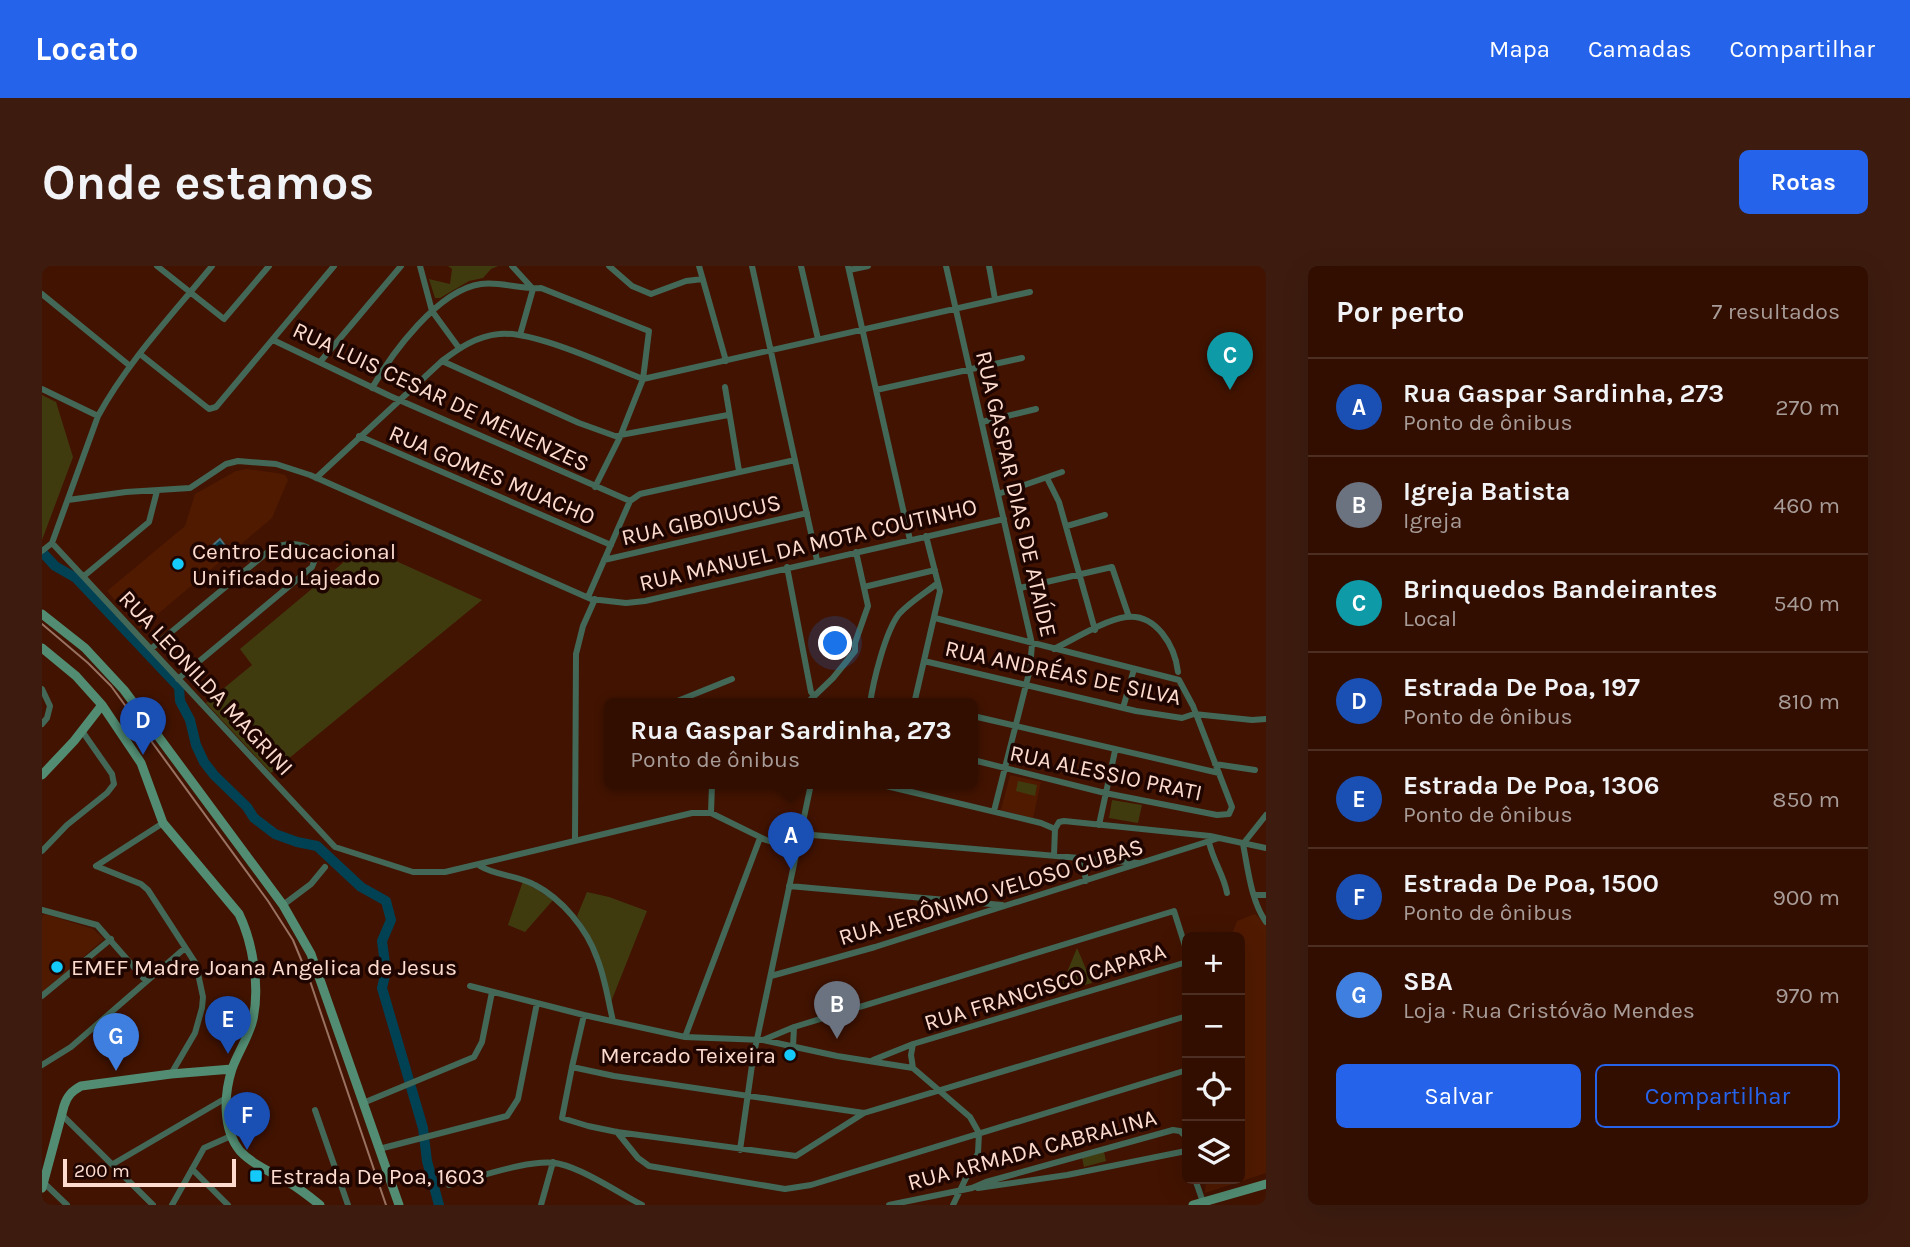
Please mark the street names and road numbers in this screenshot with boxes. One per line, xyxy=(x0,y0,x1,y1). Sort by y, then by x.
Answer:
street label: RUA LUIS CESAR DE MENENZES xyxy=(289,316,593,478)
street label: RUA GASPAR DIAS DE ATAÍDE xyxy=(970,348,1062,640)
street label: RUA GOMES MUACHO xyxy=(385,419,599,531)
street label: RUA GIBOIUCUS xyxy=(619,489,783,551)
street label: RUA MANUEL DA MOTA COUTINHO xyxy=(637,493,979,597)
street label: RUA LEONILDA MAGRINI xyxy=(113,585,299,781)
street label: RUA ANDRÉAS DE SILVA xyxy=(943,635,1183,711)
street label: RUA ALESSIO PRATI xyxy=(1007,739,1205,807)
street label: RUA JERÔNIMO VELOSO CUBAS xyxy=(835,833,1147,951)
street label: RUA FRANCISCO CAPARA xyxy=(921,937,1169,1037)
street label: RUA ARMADA CABRALINA xyxy=(905,1104,1159,1196)

